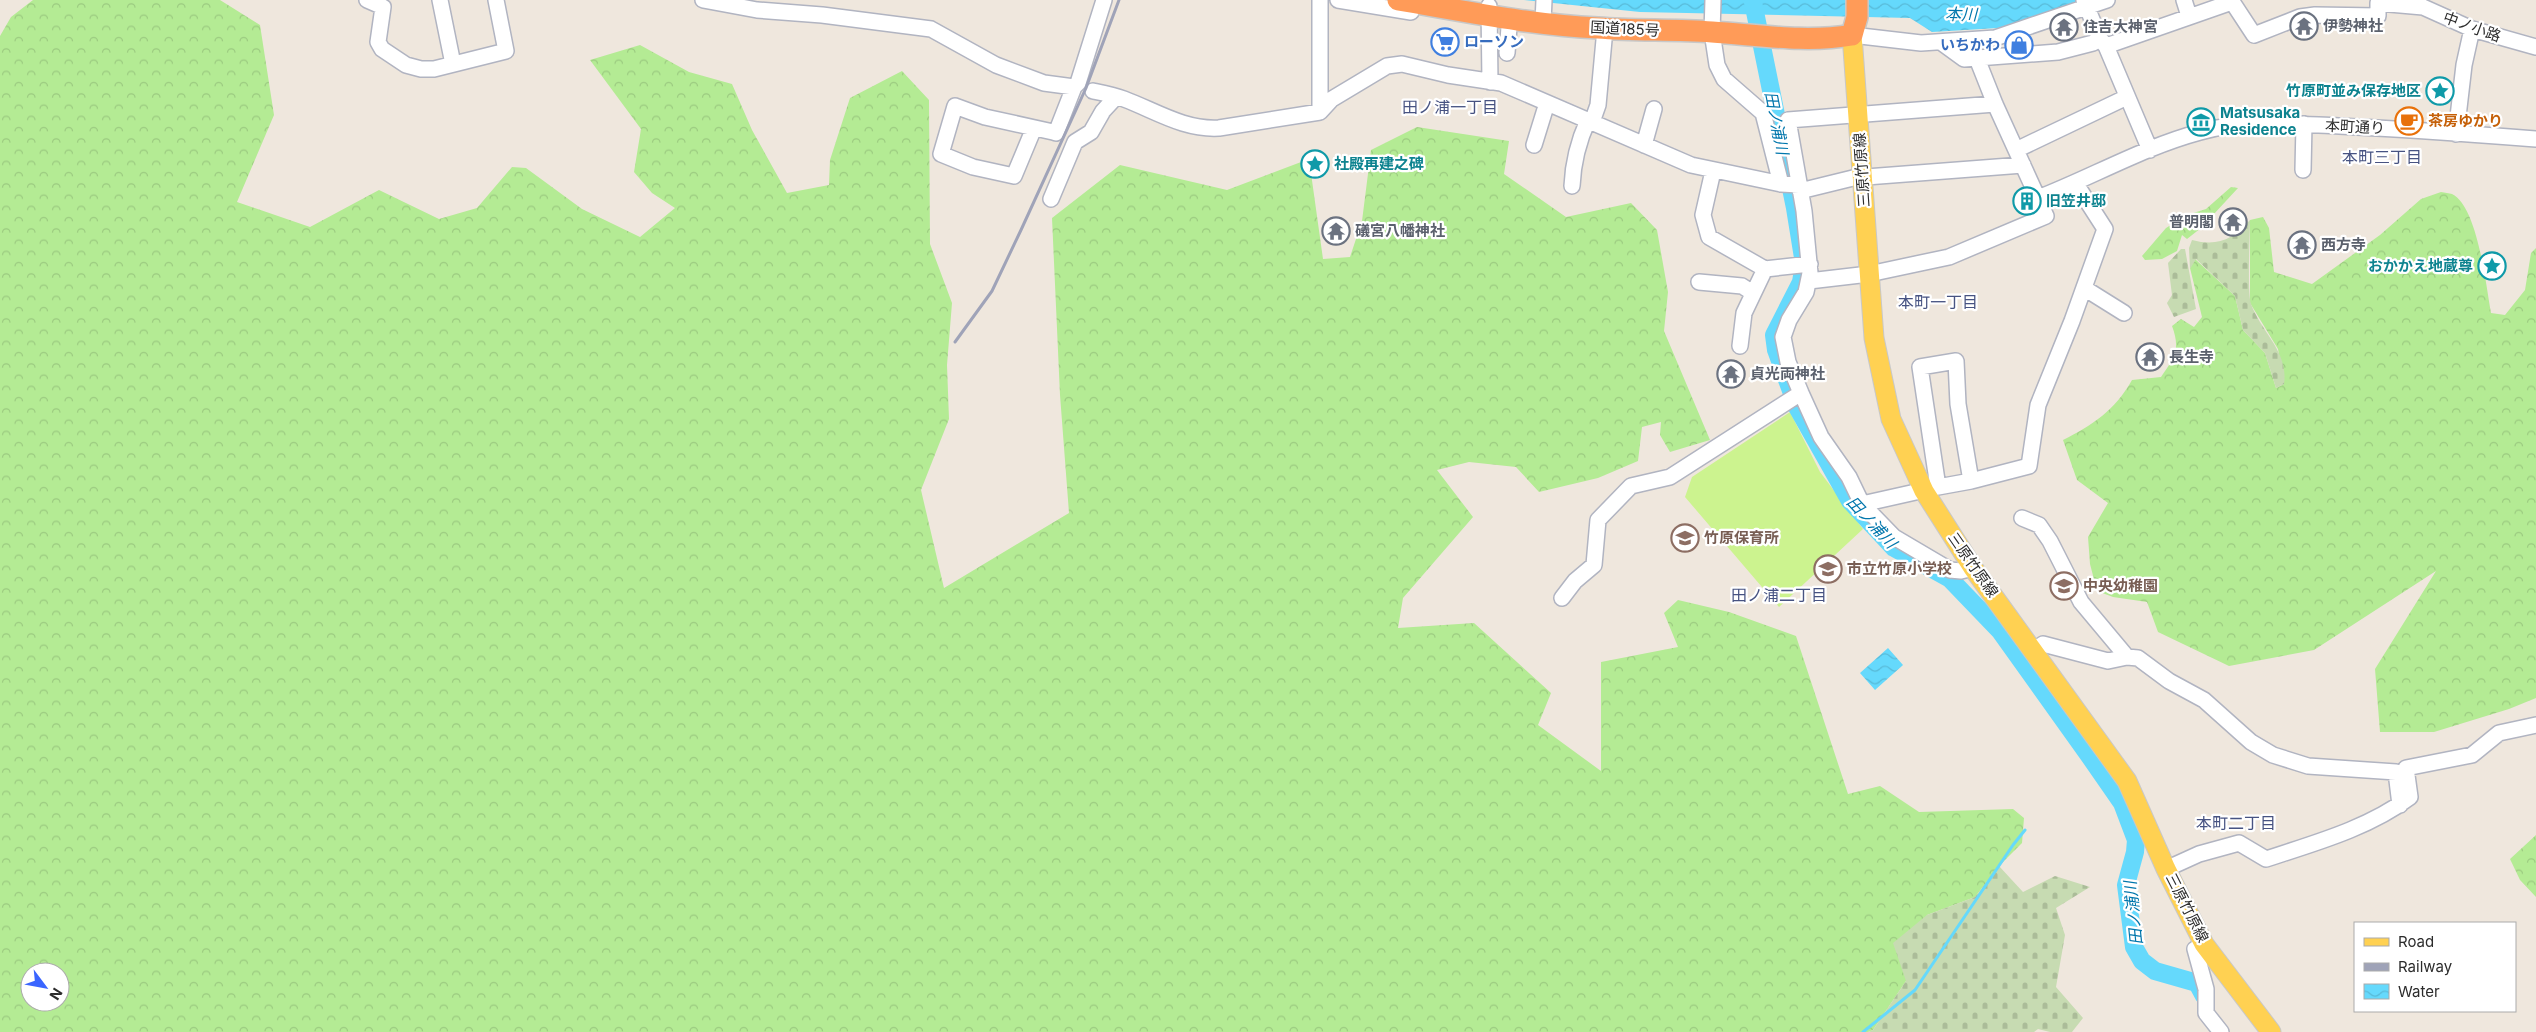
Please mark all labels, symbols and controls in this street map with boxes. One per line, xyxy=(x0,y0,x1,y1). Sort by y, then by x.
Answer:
water label: 本川 xyxy=(1945,4,1979,24)
street label: 中ノ小路 xyxy=(2441,7,2504,46)
temple icon: 伊勢神社 xyxy=(2289,11,2319,41)
temple icon: 住吉大神宮 xyxy=(2049,12,2079,42)
place label: 伊勢神社 xyxy=(2323,16,2383,35)
street label: 国道185号 xyxy=(1590,17,1660,40)
place label: 住吉大神宮 xyxy=(2083,17,2158,36)
supermarket icon: ローソン xyxy=(1430,27,1460,57)
shop icon: いちかわ xyxy=(2004,30,2034,60)
place label: ローソン xyxy=(1464,32,1524,51)
place label: いちかわ xyxy=(1940,35,2000,54)
place icon: 竹原町並み保存地区 xyxy=(2425,76,2455,106)
place label: 竹原町並み保存地区 xyxy=(2286,81,2421,100)
water label: 田ノ浦川 xyxy=(1761,90,1793,158)
district label: 田ノ浦一丁目 xyxy=(1402,97,1498,117)
place label: Matsusaka Residence xyxy=(2220,103,2300,139)
cafe icon: 茶房ゆかり xyxy=(2394,106,2424,136)
museum icon: Matsusaka Residence xyxy=(2186,107,2216,137)
place label: 茶房ゆかり xyxy=(2428,111,2503,130)
street label: 本町通り xyxy=(2325,115,2385,138)
street label: 三原竹原線 xyxy=(1849,132,1874,208)
district label: 本町三丁目 xyxy=(2342,147,2422,167)
place icon: 社殿再建之碑 xyxy=(1300,149,1330,179)
place label: 社殿再建之碑 xyxy=(1334,154,1424,173)
building icon: 旧笠井邸 xyxy=(2012,186,2042,216)
place label: 旧笠井邸 xyxy=(2046,191,2106,210)
temple icon: 普明閣 xyxy=(2218,207,2248,237)
place label: 普明閣 xyxy=(2169,212,2214,231)
temple icon: 礒宮八幡神社 xyxy=(1321,216,1351,246)
place label: 礒宮八幡神社 xyxy=(1355,221,1445,240)
temple icon: 西方寺 xyxy=(2287,230,2317,260)
place label: 西方寺 xyxy=(2321,235,2366,254)
place icon: おかかえ地蔵尊 xyxy=(2477,251,2507,281)
place label: おかかえ地蔵尊 xyxy=(2368,256,2473,275)
district label: 本町一丁目 xyxy=(1898,292,1978,312)
temple icon: 長生寺 xyxy=(2135,342,2165,372)
place label: 長生寺 xyxy=(2169,347,2214,366)
temple icon: 貞光両神社 xyxy=(1716,359,1746,389)
place label: 貞光両神社 xyxy=(1750,364,1825,383)
water label: 田ノ浦川 xyxy=(1843,492,1902,554)
school or university icon: 竹原保育所 xyxy=(1670,523,1700,553)
place label: 竹原保育所 xyxy=(1704,528,1779,547)
street label: 三原竹原線 xyxy=(1944,529,2003,601)
school or university icon: 市立竹原小学校 xyxy=(1813,554,1843,584)
place label: 市立竹原小学校 xyxy=(1847,559,1952,578)
school or university icon: 中央幼稚園 xyxy=(2049,571,2079,601)
place label: 中央幼稚園 xyxy=(2083,576,2158,595)
district label: 田ノ浦二丁目 xyxy=(1731,585,1827,605)
district label: 本町二丁目 xyxy=(2196,813,2276,833)
street label: 三原竹原線 xyxy=(2162,870,2213,946)
water label: 田ノ浦川 xyxy=(2120,878,2146,946)
legend xyxy=(2354,922,2516,1012)
text: Road xyxy=(2398,932,2434,951)
text: Railway xyxy=(2398,957,2453,976)
north arrow xyxy=(20,962,70,1012)
text: Water xyxy=(2398,982,2440,1001)
text: N xyxy=(46,985,66,1003)

